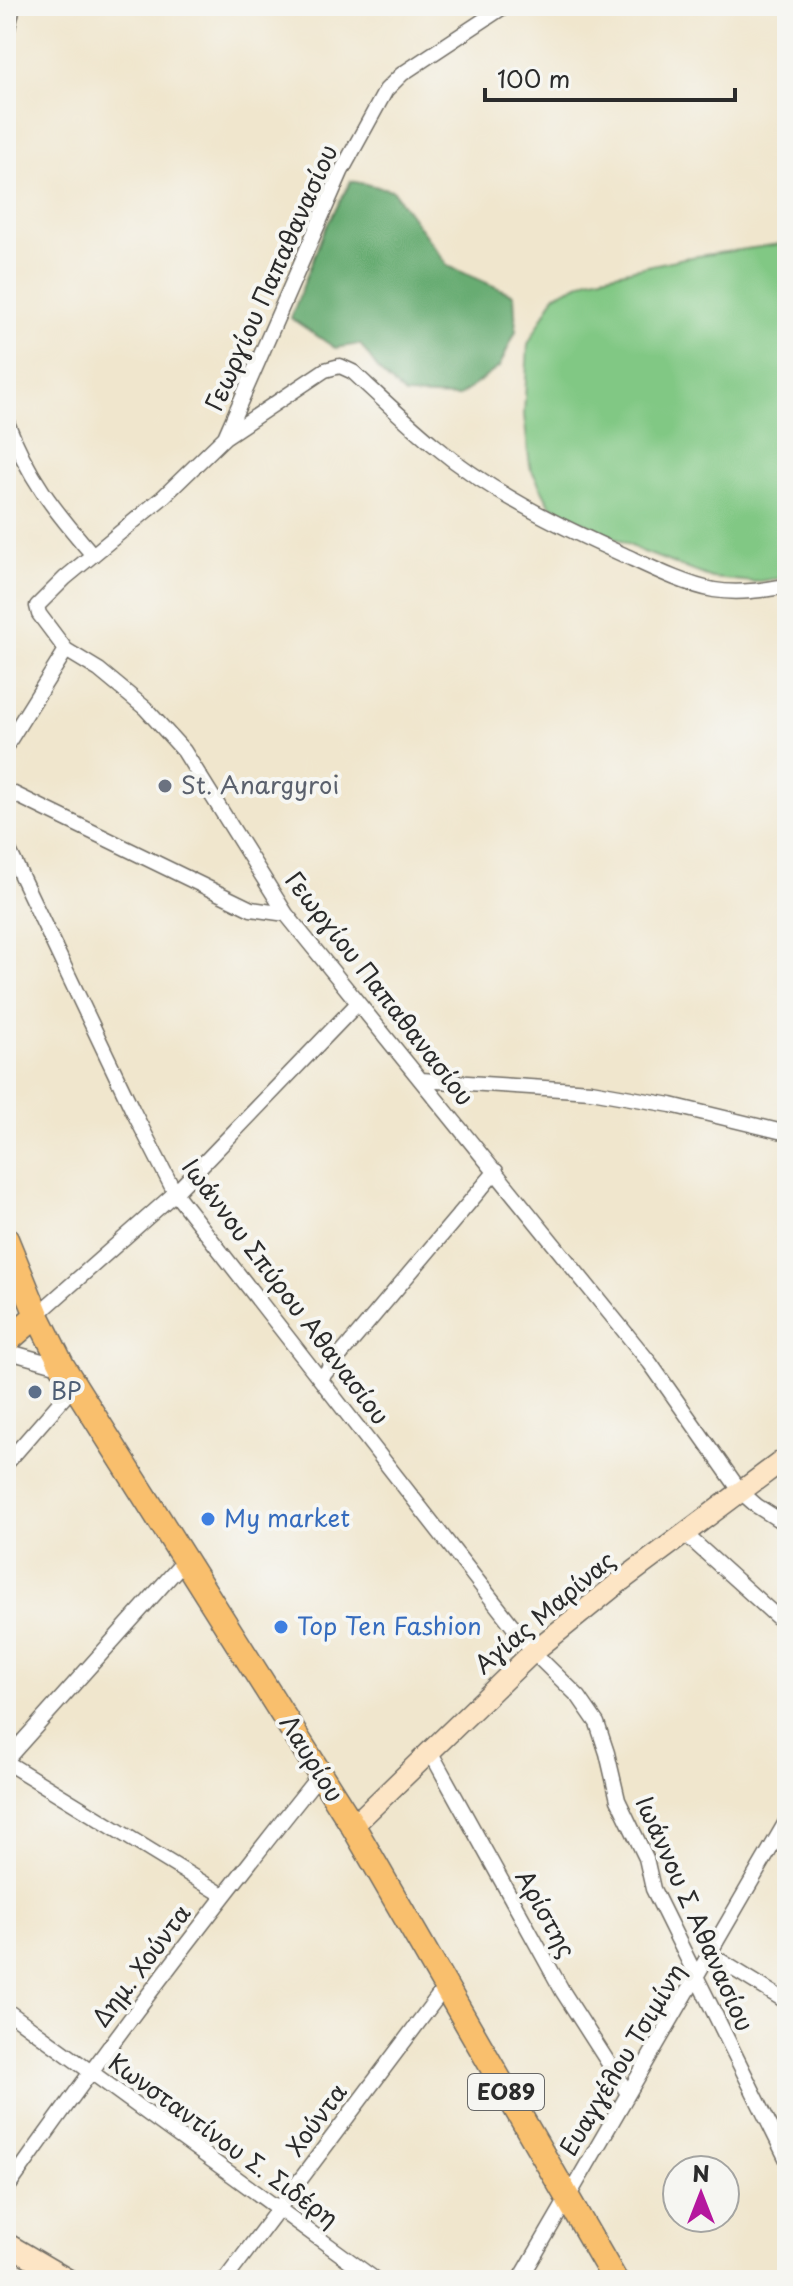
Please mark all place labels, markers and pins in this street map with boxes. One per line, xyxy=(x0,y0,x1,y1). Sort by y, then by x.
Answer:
place label: St. Anargyroi xyxy=(181,766,339,802)
marker: St. Anargyroi xyxy=(156,777,174,795)
place label: BP xyxy=(51,1372,82,1408)
marker: BP xyxy=(26,1383,44,1401)
place label: My market xyxy=(224,1499,350,1535)
marker: My market xyxy=(199,1510,217,1528)
place label: Top Ten Fashion xyxy=(297,1607,482,1643)
marker: Top Ten Fashion xyxy=(272,1618,290,1636)

